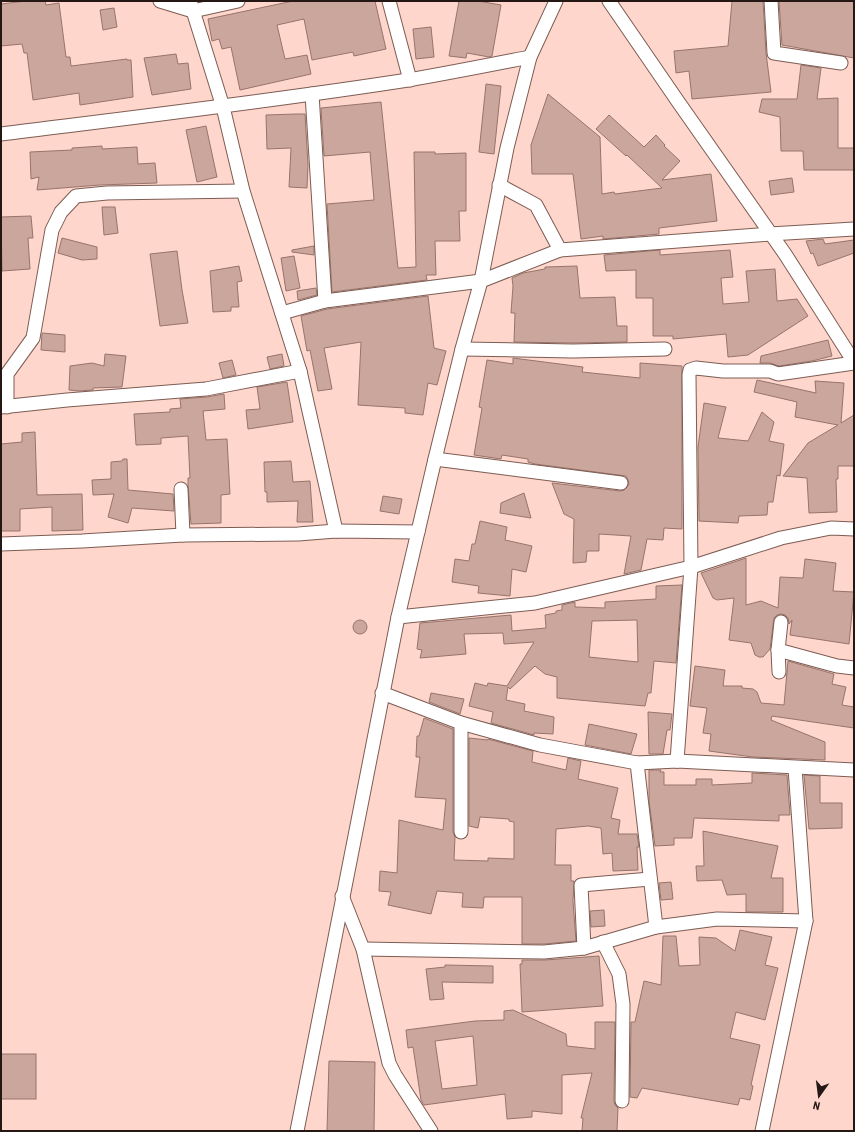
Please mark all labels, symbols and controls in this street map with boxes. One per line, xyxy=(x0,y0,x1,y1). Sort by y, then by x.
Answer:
north arrow xyxy=(799,1076,839,1116)
text: N xyxy=(812,1098,822,1112)

